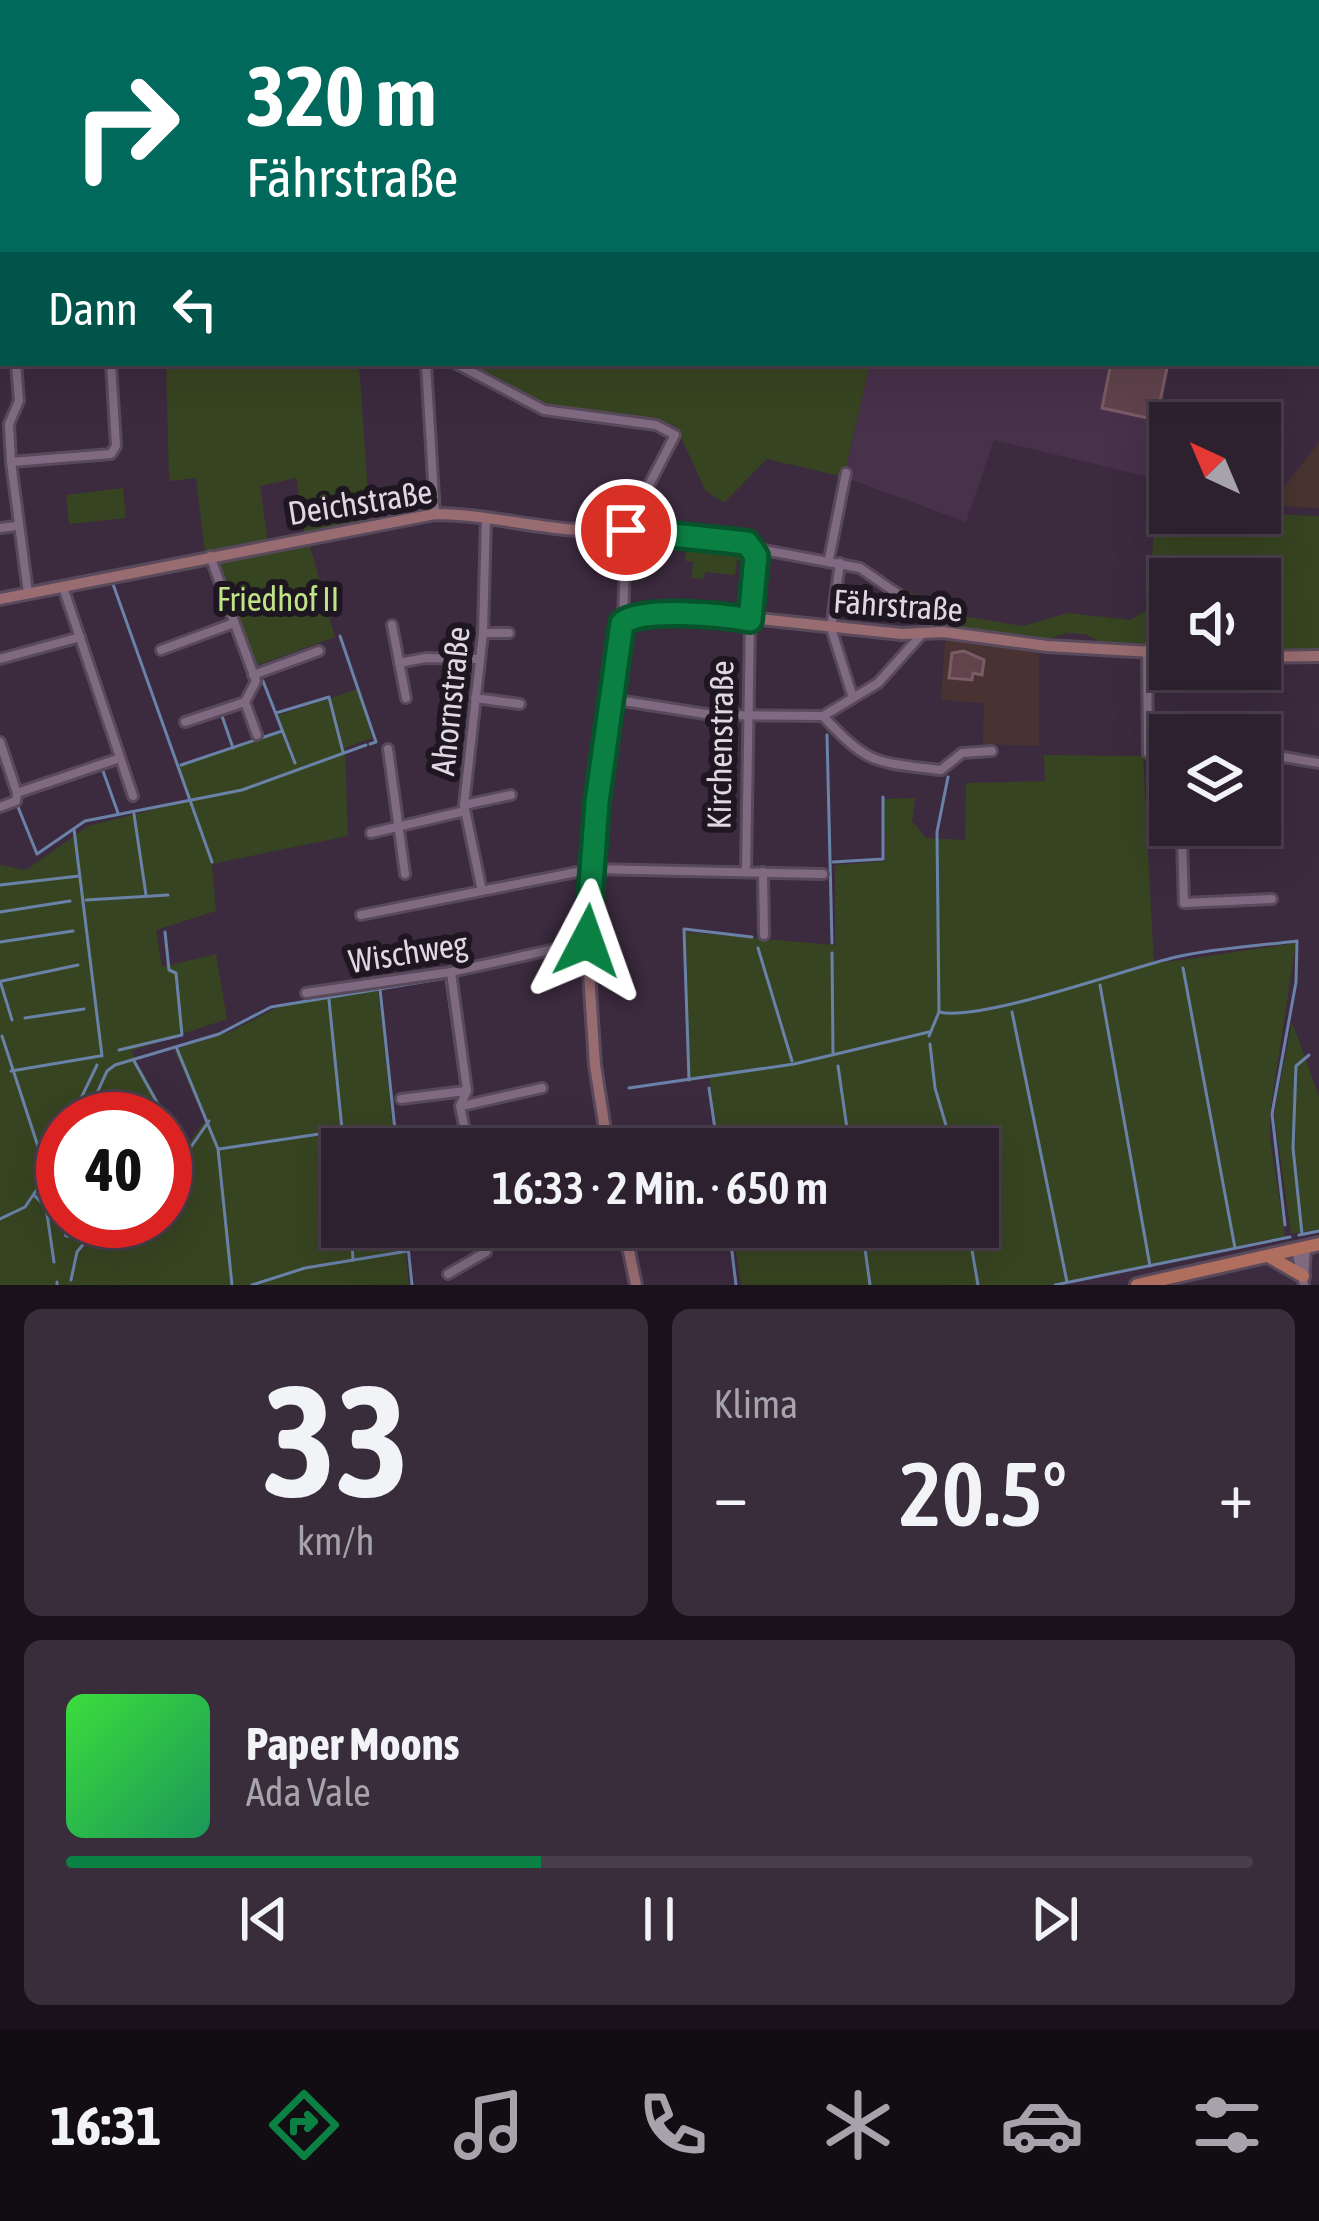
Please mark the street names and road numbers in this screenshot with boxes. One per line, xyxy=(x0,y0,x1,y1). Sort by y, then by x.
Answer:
street label: Deichstraße xyxy=(285,472,435,532)
street label: Fährstraße xyxy=(832,582,964,628)
street label: Ahornstraße xyxy=(423,625,477,777)
street label: Kirchenstraße xyxy=(700,660,740,830)
street label: Wischweg xyxy=(346,924,471,980)

